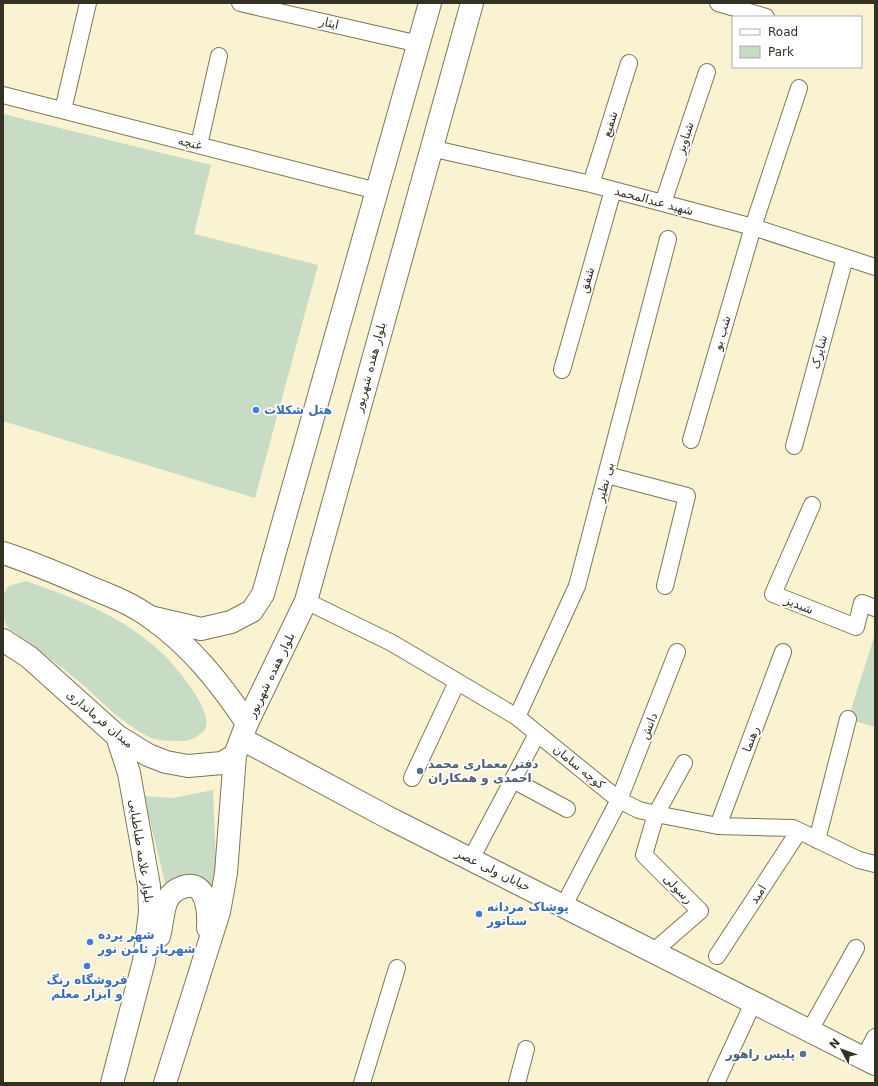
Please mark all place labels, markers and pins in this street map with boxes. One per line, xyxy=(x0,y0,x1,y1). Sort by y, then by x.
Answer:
place label: هتل شکلات xyxy=(264,403,332,417)
marker: هتل شکلات xyxy=(251,405,261,415)
place label: دفتر معماری محمد احمدی و همکاران xyxy=(428,757,538,786)
marker: دفتر معماری محمد احمدی و همکاران xyxy=(415,766,425,776)
place label: پوشاک مردانه سناتور xyxy=(486,900,569,929)
marker: پوشاک مردانه سناتور xyxy=(474,909,484,919)
place label: شهر پرده شهریار ثامن نور xyxy=(97,928,196,957)
marker: شهر پرده شهریار ثامن نور xyxy=(85,937,95,947)
marker: فروشگاه رنگ و ابزار معلم xyxy=(82,961,92,971)
place label: فروشگاه رنگ و ابزار معلم xyxy=(46,973,128,1002)
place label: پلیس راهور xyxy=(725,1047,795,1062)
marker: پلیس راهور xyxy=(798,1049,808,1059)

